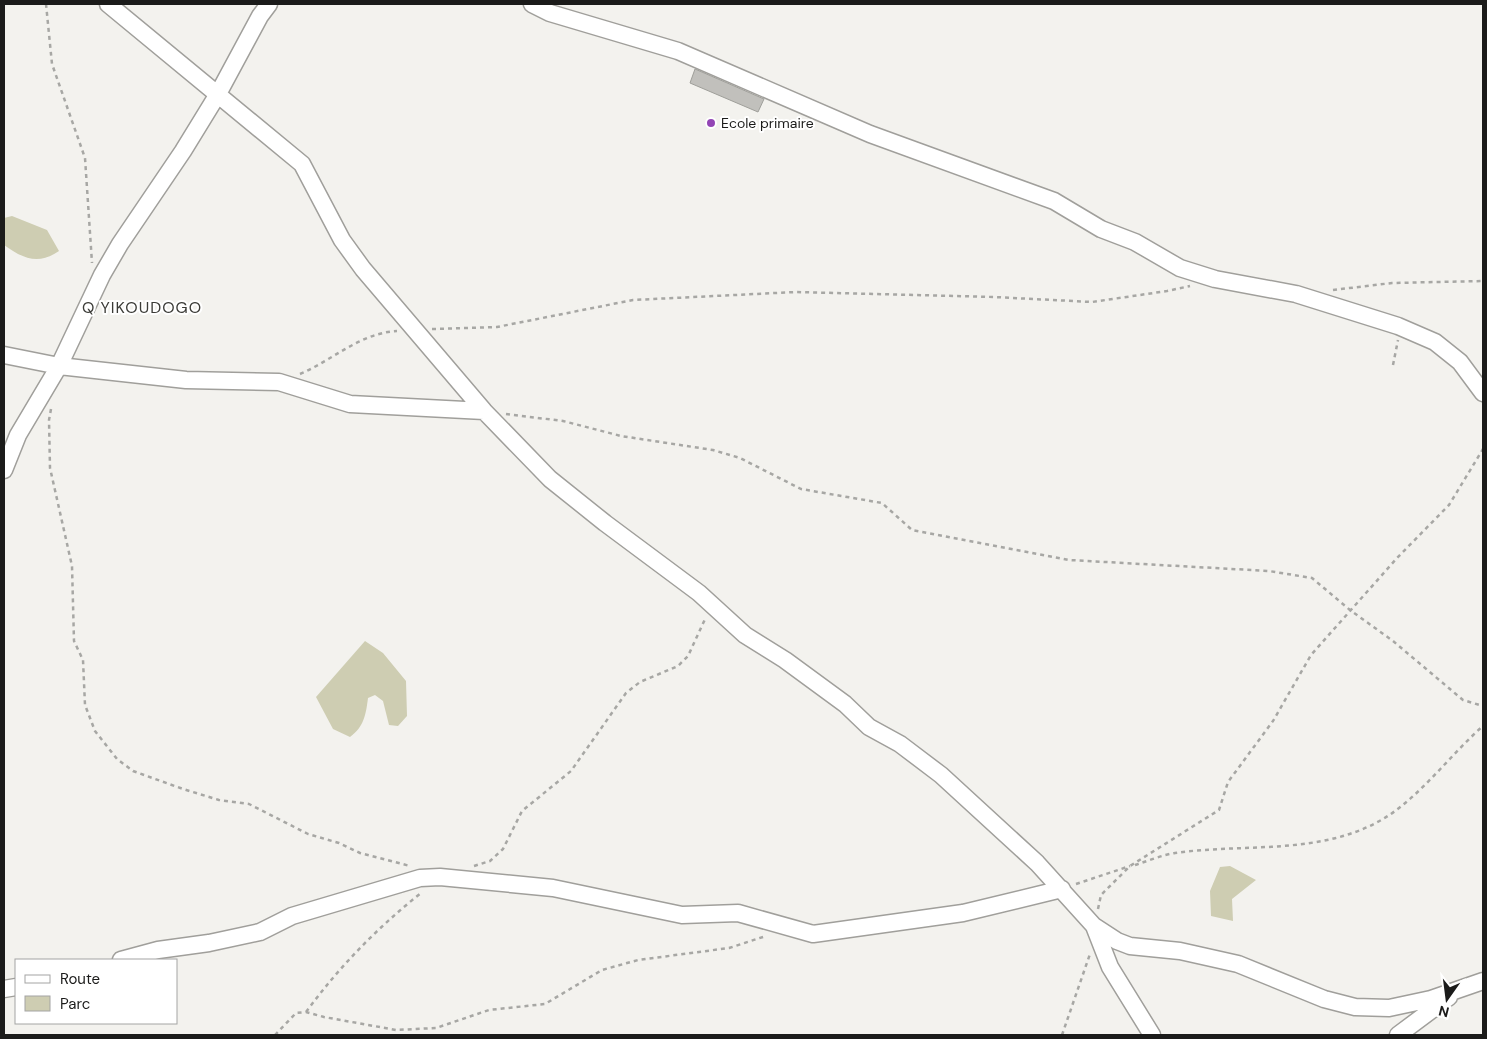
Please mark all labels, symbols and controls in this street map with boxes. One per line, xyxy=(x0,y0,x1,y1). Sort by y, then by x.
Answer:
place label: Ecole primaire xyxy=(721,114,814,132)
marker: Ecole primaire xyxy=(705,117,717,129)
district label: Q YIKOUDOGO xyxy=(82,297,202,318)
legend xyxy=(15,959,178,1024)
text: Route xyxy=(60,969,100,989)
north arrow xyxy=(1422,974,1472,1024)
text: Parc xyxy=(60,994,90,1014)
text: N xyxy=(1437,1002,1451,1022)

